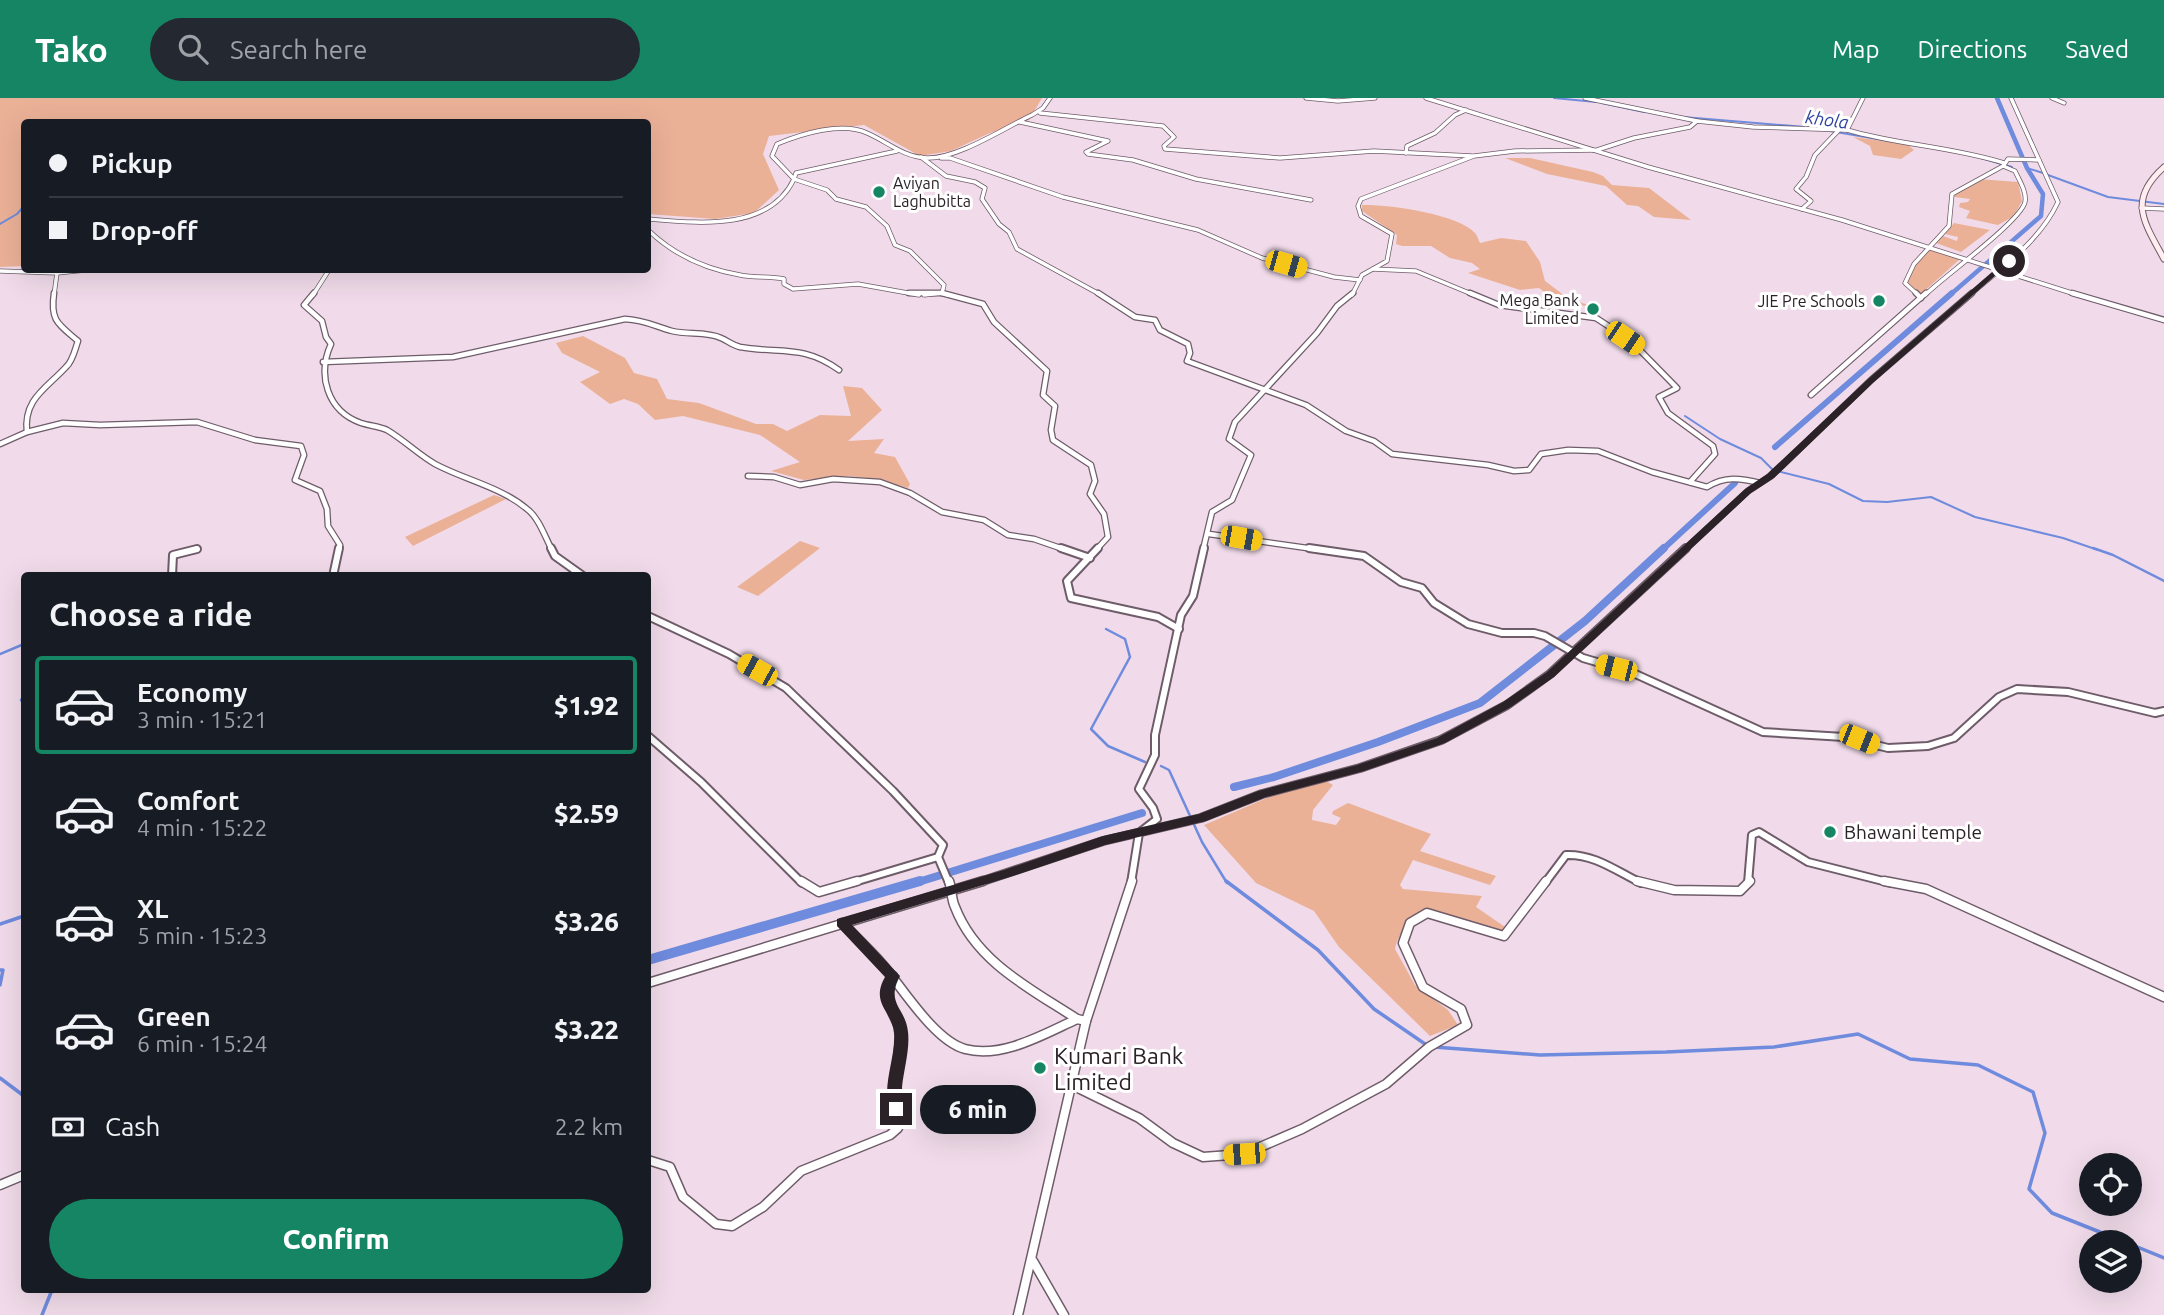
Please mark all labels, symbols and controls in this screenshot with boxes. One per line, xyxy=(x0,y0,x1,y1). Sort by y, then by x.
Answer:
search box xyxy=(150,18,640,81)
icon: search xyxy=(174,30,212,68)
text: Tako xyxy=(35,31,108,68)
text: Search here xyxy=(230,35,367,64)
text: Map xyxy=(1832,36,1879,63)
text: Directions xyxy=(1917,36,2027,63)
text: Saved xyxy=(2065,36,2129,63)
water label: khola xyxy=(1804,106,1850,132)
text: Pickup xyxy=(91,149,173,178)
place label: Aviyan Laghubitta xyxy=(893,174,971,210)
marker: Aviyan Laghubitta xyxy=(871,184,887,200)
text: Drop-off xyxy=(91,216,198,245)
route start xyxy=(1993,245,2025,277)
car xyxy=(1263,248,1310,280)
place label: Mega Bank Limited xyxy=(1500,291,1579,327)
place label: JIE Pre Schools xyxy=(1757,292,1865,310)
marker: JIE Pre Schools xyxy=(1871,293,1887,309)
marker: Mega Bank Limited xyxy=(1585,301,1601,317)
car xyxy=(1602,318,1649,358)
car xyxy=(1219,524,1264,552)
text: Choose a ride xyxy=(49,596,252,632)
car xyxy=(734,651,781,689)
car xyxy=(1594,653,1639,683)
icon: car xyxy=(53,674,116,737)
text: Economy xyxy=(137,678,247,707)
text: $1.92 xyxy=(554,691,619,720)
text: 3 min · 15:21 xyxy=(137,707,268,732)
car xyxy=(1836,721,1883,757)
icon: car xyxy=(53,782,116,845)
text: Comfort xyxy=(137,786,240,815)
text: $2.59 xyxy=(554,799,619,828)
text: 4 min · 15:22 xyxy=(137,815,268,840)
place label: Bhawani temple xyxy=(1844,821,1982,843)
marker: Bhawani temple xyxy=(1822,824,1838,840)
icon: car xyxy=(53,890,116,953)
text: XL xyxy=(137,894,168,923)
text: $3.26 xyxy=(554,907,619,936)
text: 5 min · 15:23 xyxy=(137,923,268,948)
icon: car xyxy=(53,998,116,1061)
text: Green xyxy=(137,1002,211,1031)
text: $3.22 xyxy=(554,1015,619,1044)
text: 6 min · 15:24 xyxy=(137,1031,268,1056)
place label: Kumari Bank Limited xyxy=(1054,1043,1184,1094)
marker: Kumari Bank Limited xyxy=(1032,1060,1048,1076)
callout: 6 min xyxy=(920,1084,1036,1134)
route end xyxy=(880,1093,912,1125)
text: 6 min xyxy=(949,1097,1007,1122)
icon: cash xyxy=(49,1108,87,1146)
text: Cash xyxy=(105,1112,160,1141)
text: 2.2 km xyxy=(555,1114,623,1139)
car xyxy=(1223,1142,1266,1166)
map controls xyxy=(2079,1153,2142,1293)
button: locate xyxy=(2079,1153,2142,1216)
button: Confirm xyxy=(49,1199,623,1279)
button: layers xyxy=(2079,1230,2142,1293)

